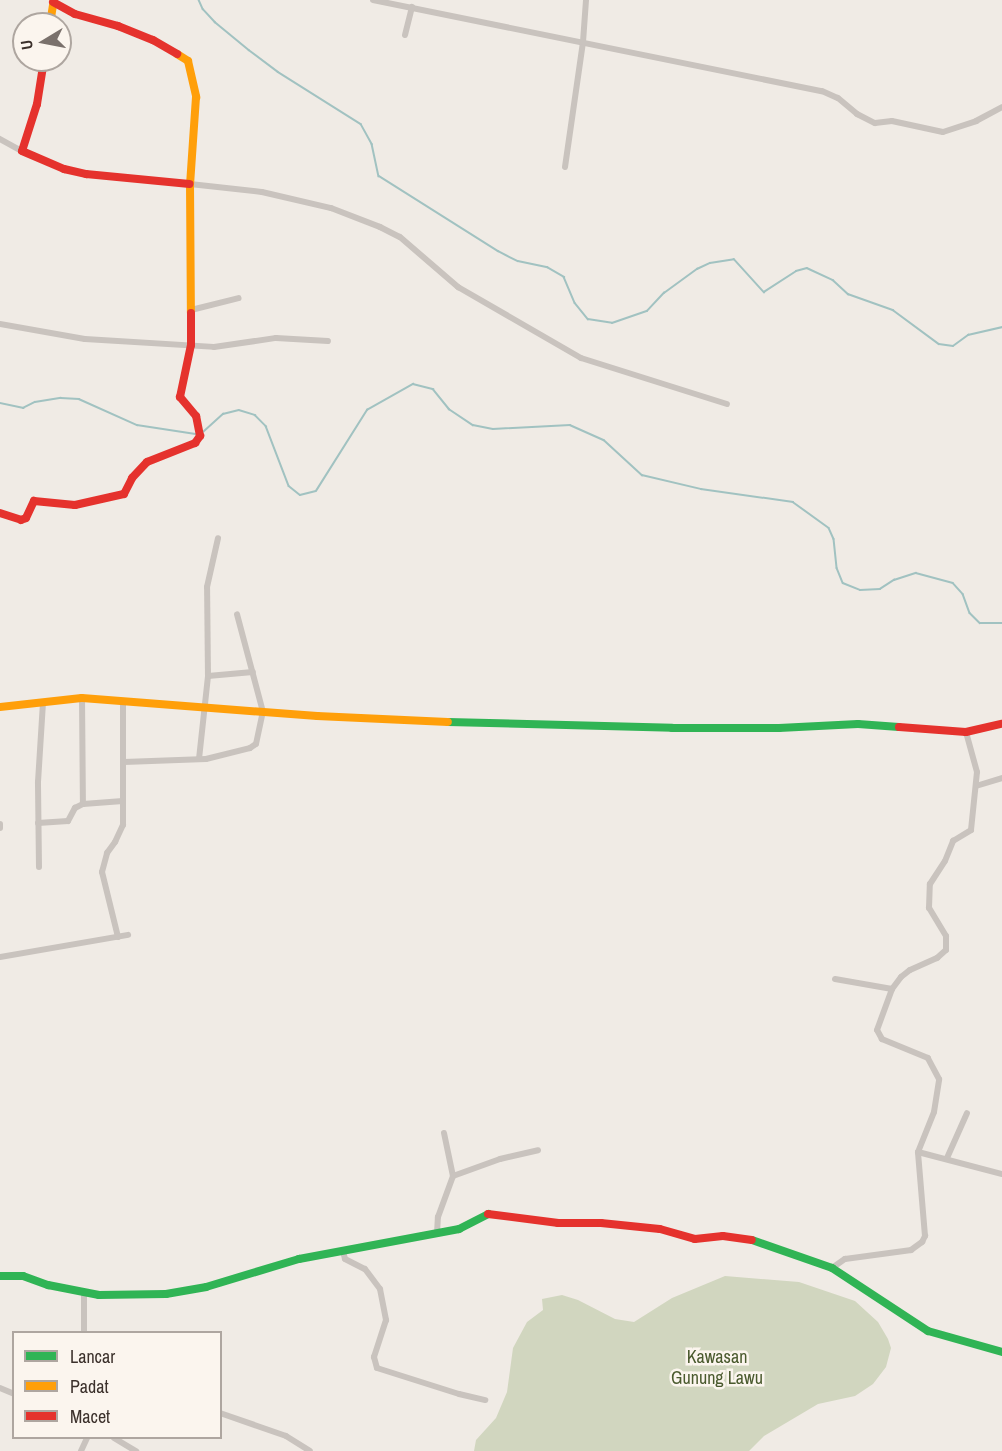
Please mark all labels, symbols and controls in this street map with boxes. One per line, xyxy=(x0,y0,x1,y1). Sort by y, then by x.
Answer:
north arrow xyxy=(12,12,72,72)
text: U xyxy=(15,38,38,51)
legend xyxy=(12,1331,222,1439)
text: Lancar xyxy=(70,1344,115,1369)
park label: Kawasan Gunung Lawu xyxy=(671,1347,763,1390)
text: Padat xyxy=(70,1374,109,1399)
text: Macet xyxy=(70,1404,110,1429)

